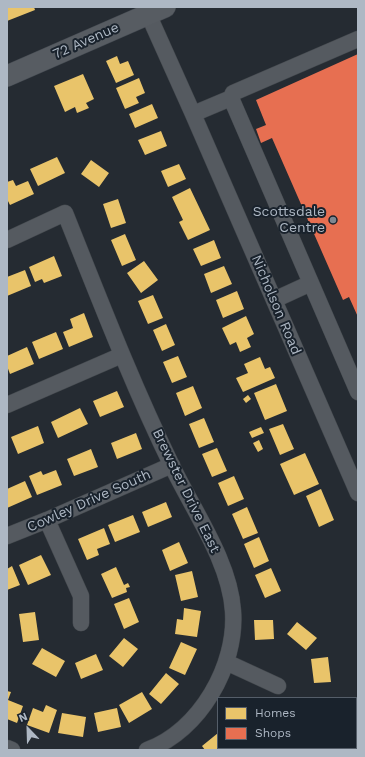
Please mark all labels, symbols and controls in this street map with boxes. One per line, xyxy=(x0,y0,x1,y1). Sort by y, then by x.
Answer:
street label: 72 Avenue xyxy=(50,19,122,63)
place label: Scottsdale Centre xyxy=(253,204,325,236)
marker: Scottsdale Centre xyxy=(328,215,338,225)
street label: Nicholson Road xyxy=(247,253,305,357)
street label: Brewster Drive East xyxy=(149,426,223,556)
street label: Cowley Drive South xyxy=(25,466,153,536)
legend xyxy=(217,697,357,749)
text: Homes xyxy=(255,706,296,720)
north arrow xyxy=(8,709,48,749)
text: N xyxy=(17,710,29,725)
text: Shops xyxy=(255,726,291,740)

